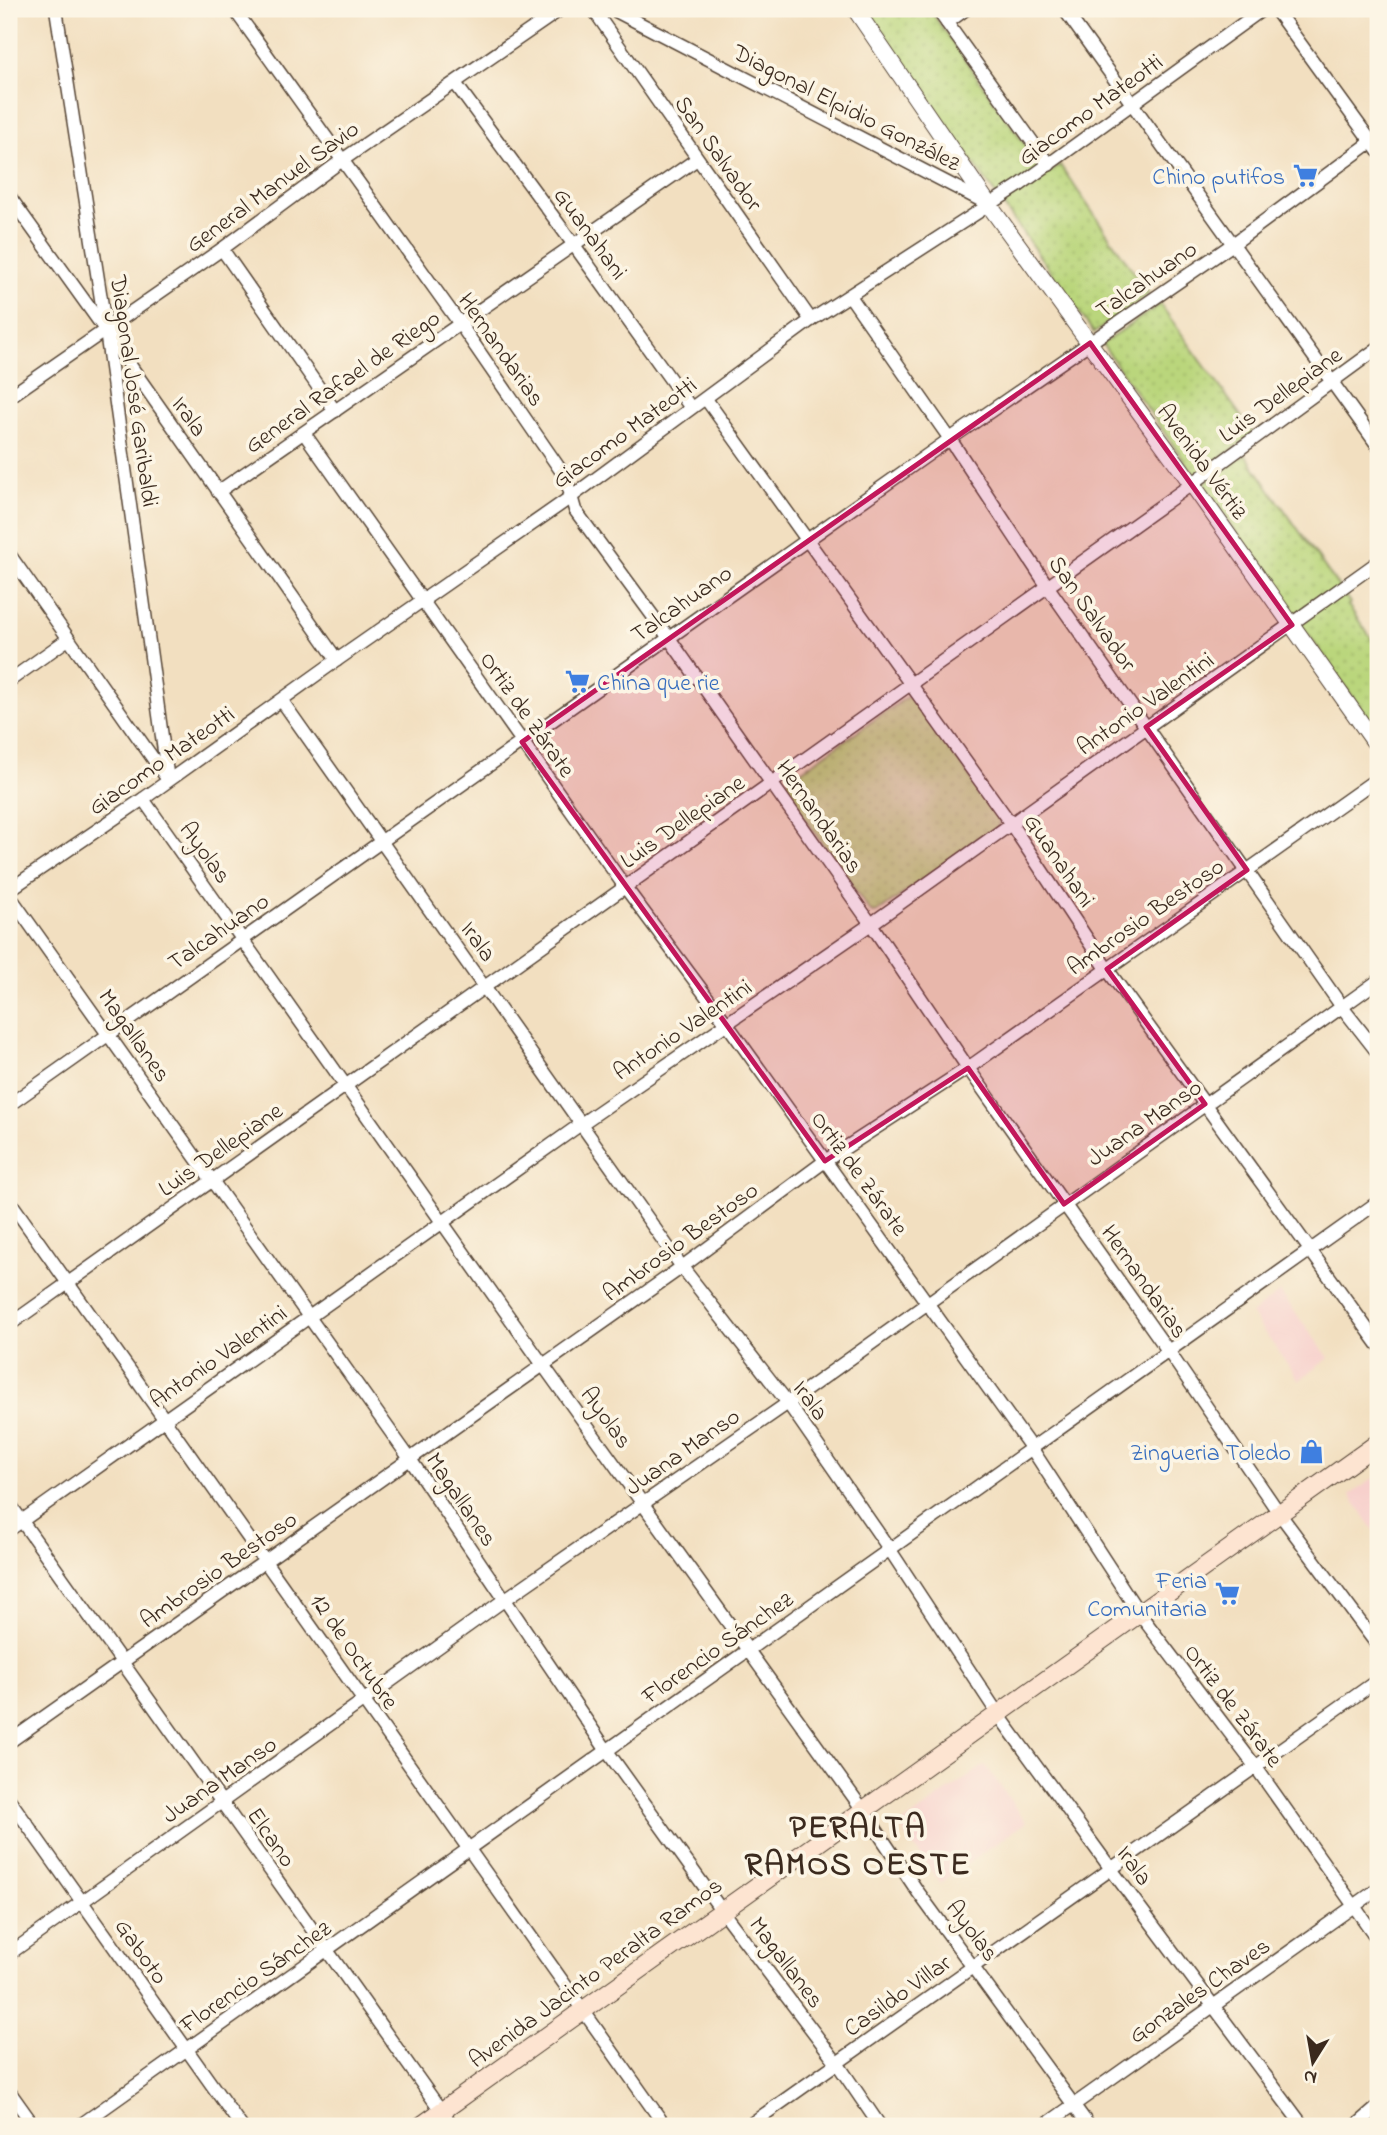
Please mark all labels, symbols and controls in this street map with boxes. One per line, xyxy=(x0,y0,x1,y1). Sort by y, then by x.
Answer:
street label: Diagonal Elpidio González xyxy=(725,36,967,182)
street label: Giacomo Mateotti xyxy=(1012,46,1171,176)
street label: San Salvador xyxy=(664,89,770,220)
street label: General Manuel Savio xyxy=(179,113,368,263)
place label: Chino putifos xyxy=(1152,161,1285,196)
supermarket icon: Chino putifos xyxy=(1291,162,1319,190)
street label: Guanahani xyxy=(543,181,635,288)
street label: Talcahuano xyxy=(1090,233,1205,329)
street label: Diagonal José Garibaldi xyxy=(99,272,166,509)
street label: Hernandarias xyxy=(448,286,552,415)
street label: General Rafael de Riego xyxy=(238,302,448,464)
street label: Luis Dellepiane xyxy=(1212,339,1351,453)
street label: Giacomo Mateotti xyxy=(546,369,705,499)
street label: Irala xyxy=(161,390,215,445)
street label: Avenida Vértiz xyxy=(1147,397,1256,529)
street label: San Salvador xyxy=(1038,549,1144,680)
street label: Talcahuano xyxy=(625,557,740,653)
street label: Antonio Valentini xyxy=(1070,644,1222,766)
street label: Ortiz de Zárate xyxy=(469,645,583,786)
place label: China que rie xyxy=(597,667,720,702)
supermarket icon: China que rie xyxy=(563,668,591,696)
street label: Giacomo Mateotti xyxy=(82,698,243,826)
street label: Hernandarias xyxy=(766,753,870,882)
street label: Luis Dellepiane xyxy=(614,767,753,879)
street label: Guanahani xyxy=(1014,807,1102,916)
street label: Ayolas xyxy=(168,815,239,893)
street label: Ambrosio Bestoso xyxy=(1060,851,1232,986)
street label: Talcahuano xyxy=(162,885,277,981)
street label: Irala xyxy=(450,915,504,970)
street label: Antonio Valentini xyxy=(607,971,760,1091)
street label: Magallanes xyxy=(88,983,178,1090)
street label: Juana Manso xyxy=(1081,1072,1210,1177)
street label: Luis Dellepiane xyxy=(152,1095,291,1207)
street label: Ortiz de Zárate xyxy=(801,1105,915,1244)
street label: Ambrosio Bestoso xyxy=(596,1174,767,1312)
street label: Hernandarias xyxy=(1091,1218,1195,1347)
street label: Antonio Valentini xyxy=(143,1297,295,1419)
street label: Irala xyxy=(782,1374,836,1429)
street label: Ayolas xyxy=(569,1380,640,1458)
street label: Juana Manso xyxy=(619,1401,748,1506)
place label: Zingueria Toledo xyxy=(1130,1437,1291,1472)
shop icon: Zingueria Toledo xyxy=(1297,1438,1325,1466)
street label: Magallanes xyxy=(415,1446,504,1555)
street label: Ambrosio Bestoso xyxy=(133,1504,305,1639)
place label: Feria Comunitaria xyxy=(1087,1565,1207,1628)
supermarket icon: Feria Comunitaria xyxy=(1213,1580,1241,1608)
street label: Florencio Sánchez xyxy=(635,1583,802,1715)
street label: 12 de Octubre xyxy=(300,1587,406,1718)
street label: Ortiz de Zárate xyxy=(1174,1637,1290,1776)
street label: Juana Manso xyxy=(156,1729,285,1834)
street label: Elcano xyxy=(237,1801,303,1876)
district label: PERALTA RAMOS OESTE xyxy=(744,1806,972,1890)
street label: Irala xyxy=(1106,1839,1160,1894)
street label: Avenida Jacinto Peralta Ramos xyxy=(462,1870,731,2078)
street label: Ayolas xyxy=(935,1893,1006,1971)
street label: Magallanes xyxy=(739,1910,831,2017)
street label: Gaboto xyxy=(104,1912,175,1993)
street label: Florencio Sánchez xyxy=(173,1912,340,2044)
street label: Gonzales Chaves xyxy=(1122,1930,1278,2054)
street label: Casildo Villar xyxy=(838,1947,960,2047)
north arrow xyxy=(1278,2026,1348,2096)
text: N xyxy=(1301,2062,1319,2091)

